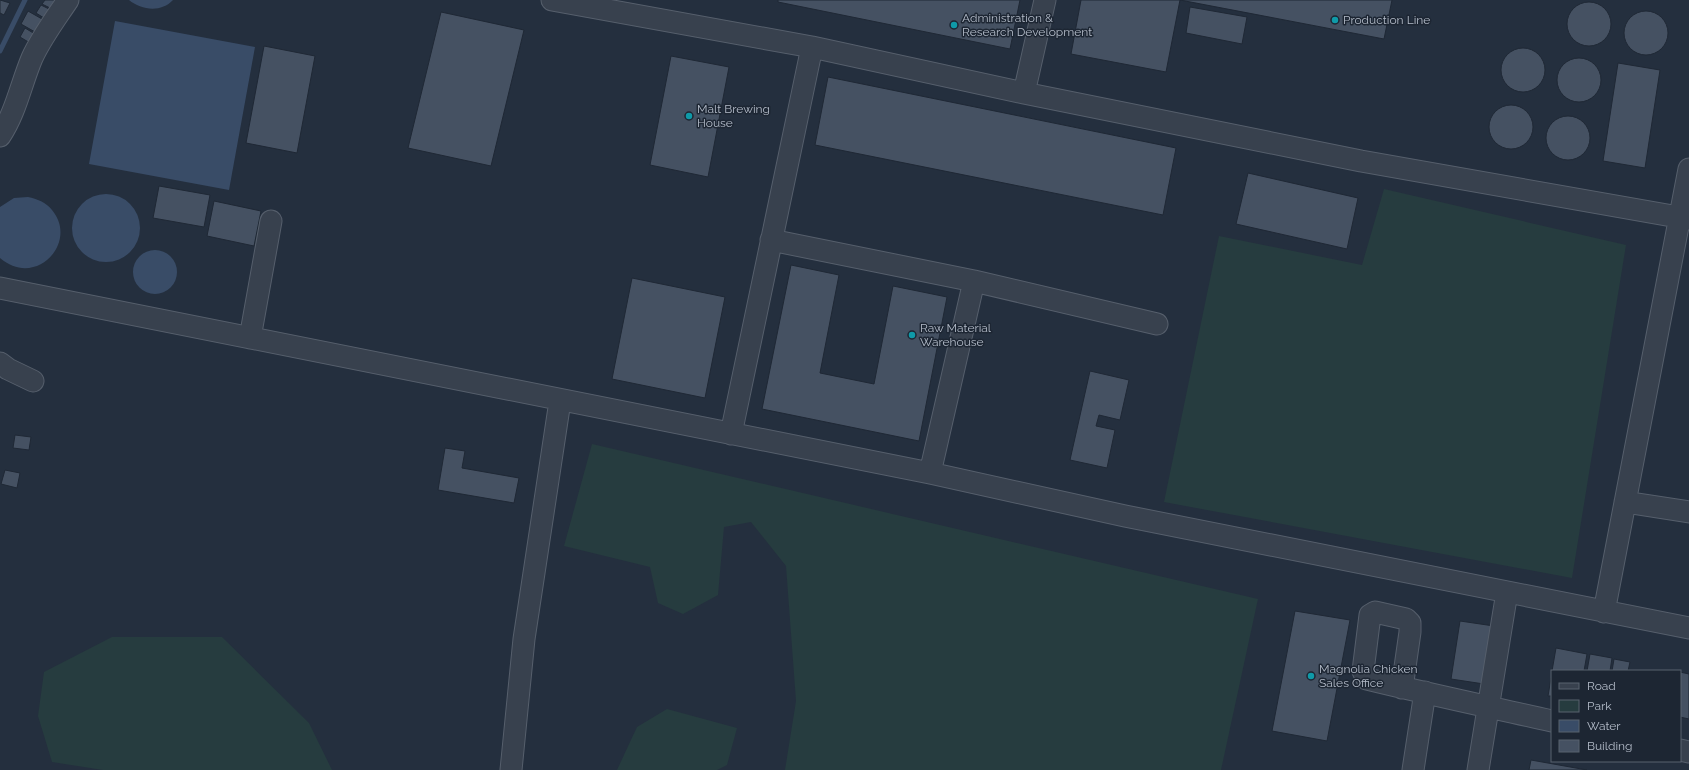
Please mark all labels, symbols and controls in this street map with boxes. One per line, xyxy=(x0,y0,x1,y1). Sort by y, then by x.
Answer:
place label: Administration & Research Development xyxy=(962,11,1092,39)
place label: Production Line xyxy=(1343,13,1430,27)
marker: Production Line xyxy=(1330,15,1340,25)
marker: Administration & Research Development xyxy=(949,20,959,30)
place label: Malt Brewing House xyxy=(697,102,770,130)
marker: Malt Brewing House xyxy=(684,111,694,121)
place label: Raw Material Warehouse xyxy=(920,321,992,349)
marker: Raw Material Warehouse xyxy=(907,330,917,340)
place label: Magnolia Chicken Sales Office xyxy=(1319,662,1418,690)
legend xyxy=(1551,670,1681,762)
marker: Magnolia Chicken Sales Office xyxy=(1306,671,1316,681)
text: Road xyxy=(1587,679,1616,693)
text: Park xyxy=(1587,699,1612,713)
text: Water xyxy=(1587,719,1621,733)
text: Building xyxy=(1587,739,1633,753)

